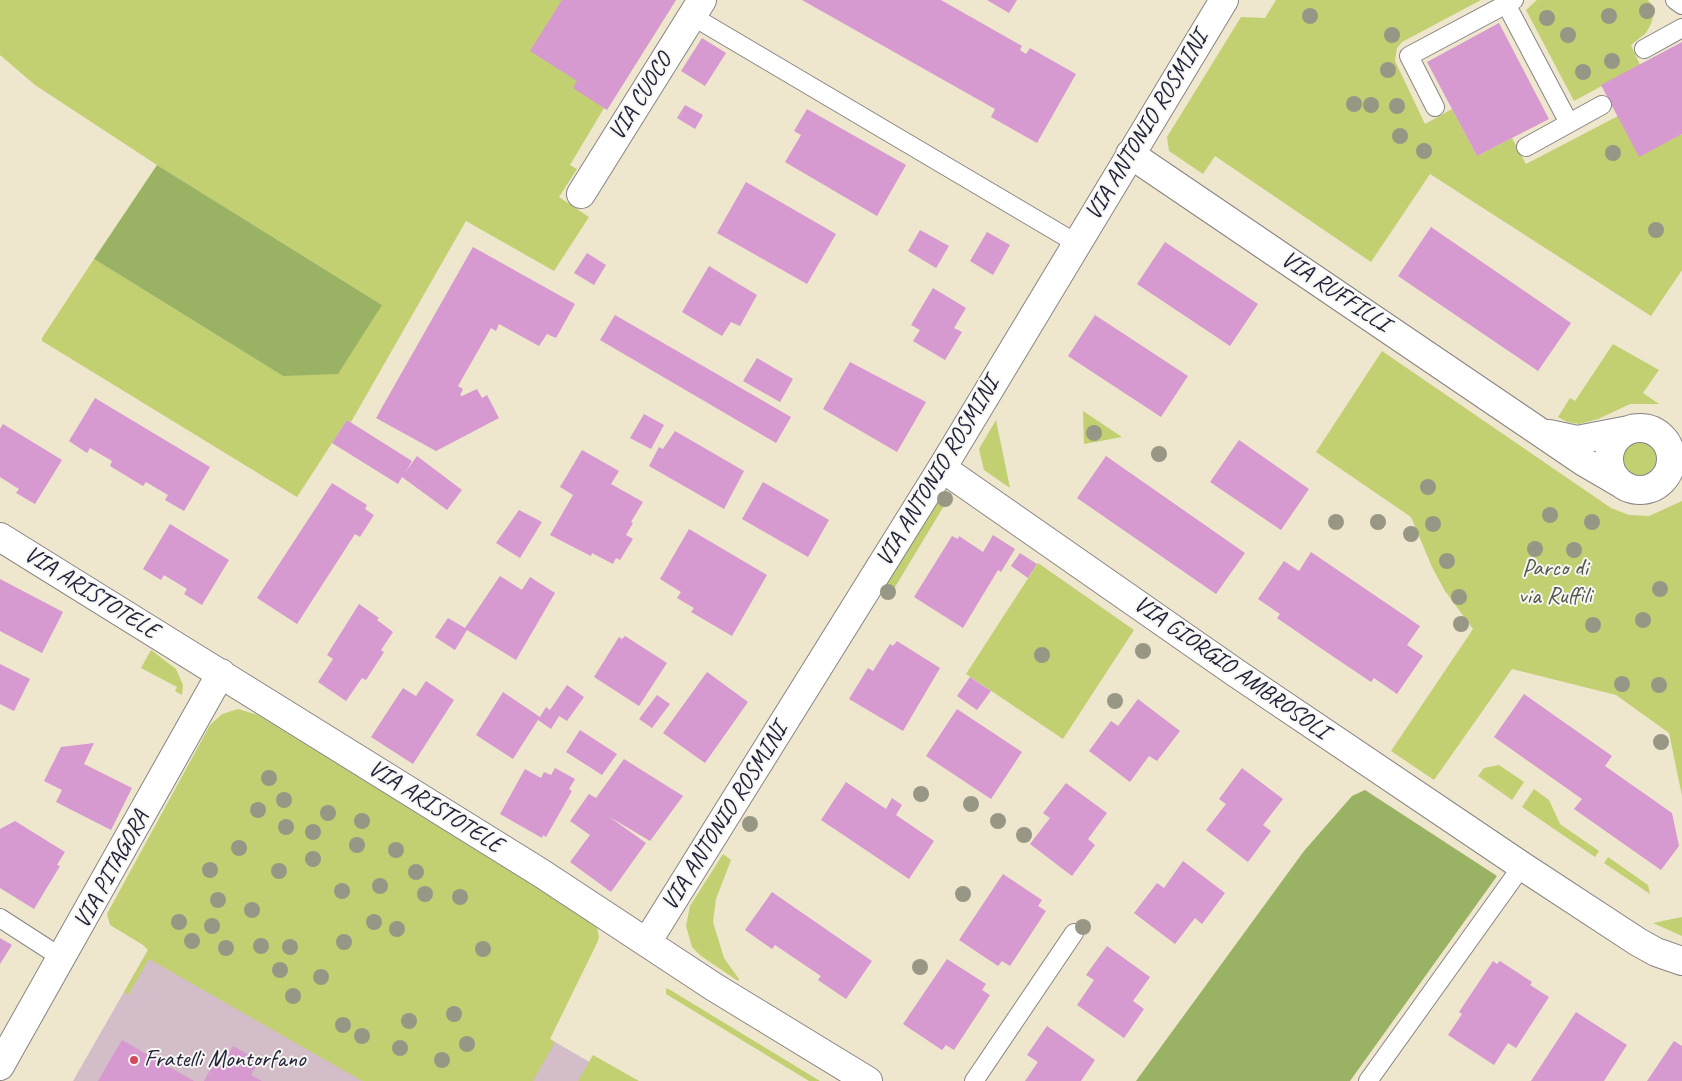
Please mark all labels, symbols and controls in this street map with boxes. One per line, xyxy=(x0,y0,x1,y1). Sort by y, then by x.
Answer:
street label: VIA ANTONIO ROSMINI xyxy=(1079,26,1215,226)
street label: VIA CUOCO xyxy=(603,48,679,146)
street label: VIA RUFFILLI xyxy=(1275,245,1395,339)
street label: VIA ANTONIO ROSMINI xyxy=(870,372,1006,572)
street label: VIA ARISTOTELE xyxy=(19,540,163,646)
park label: Parco di via Ruffili xyxy=(1518,555,1592,611)
street label: VIA GIORGIO AMBROSOLI xyxy=(1128,590,1334,746)
street label: VIA ANTONIO ROSMINI xyxy=(656,718,794,916)
street label: VIA ARISTOTELE xyxy=(363,754,507,860)
street label: VIA PITAGORA xyxy=(68,806,156,934)
place label: Fratelli Montorfano xyxy=(144,1046,306,1074)
marker: Fratelli Montorfano xyxy=(128,1054,140,1066)

